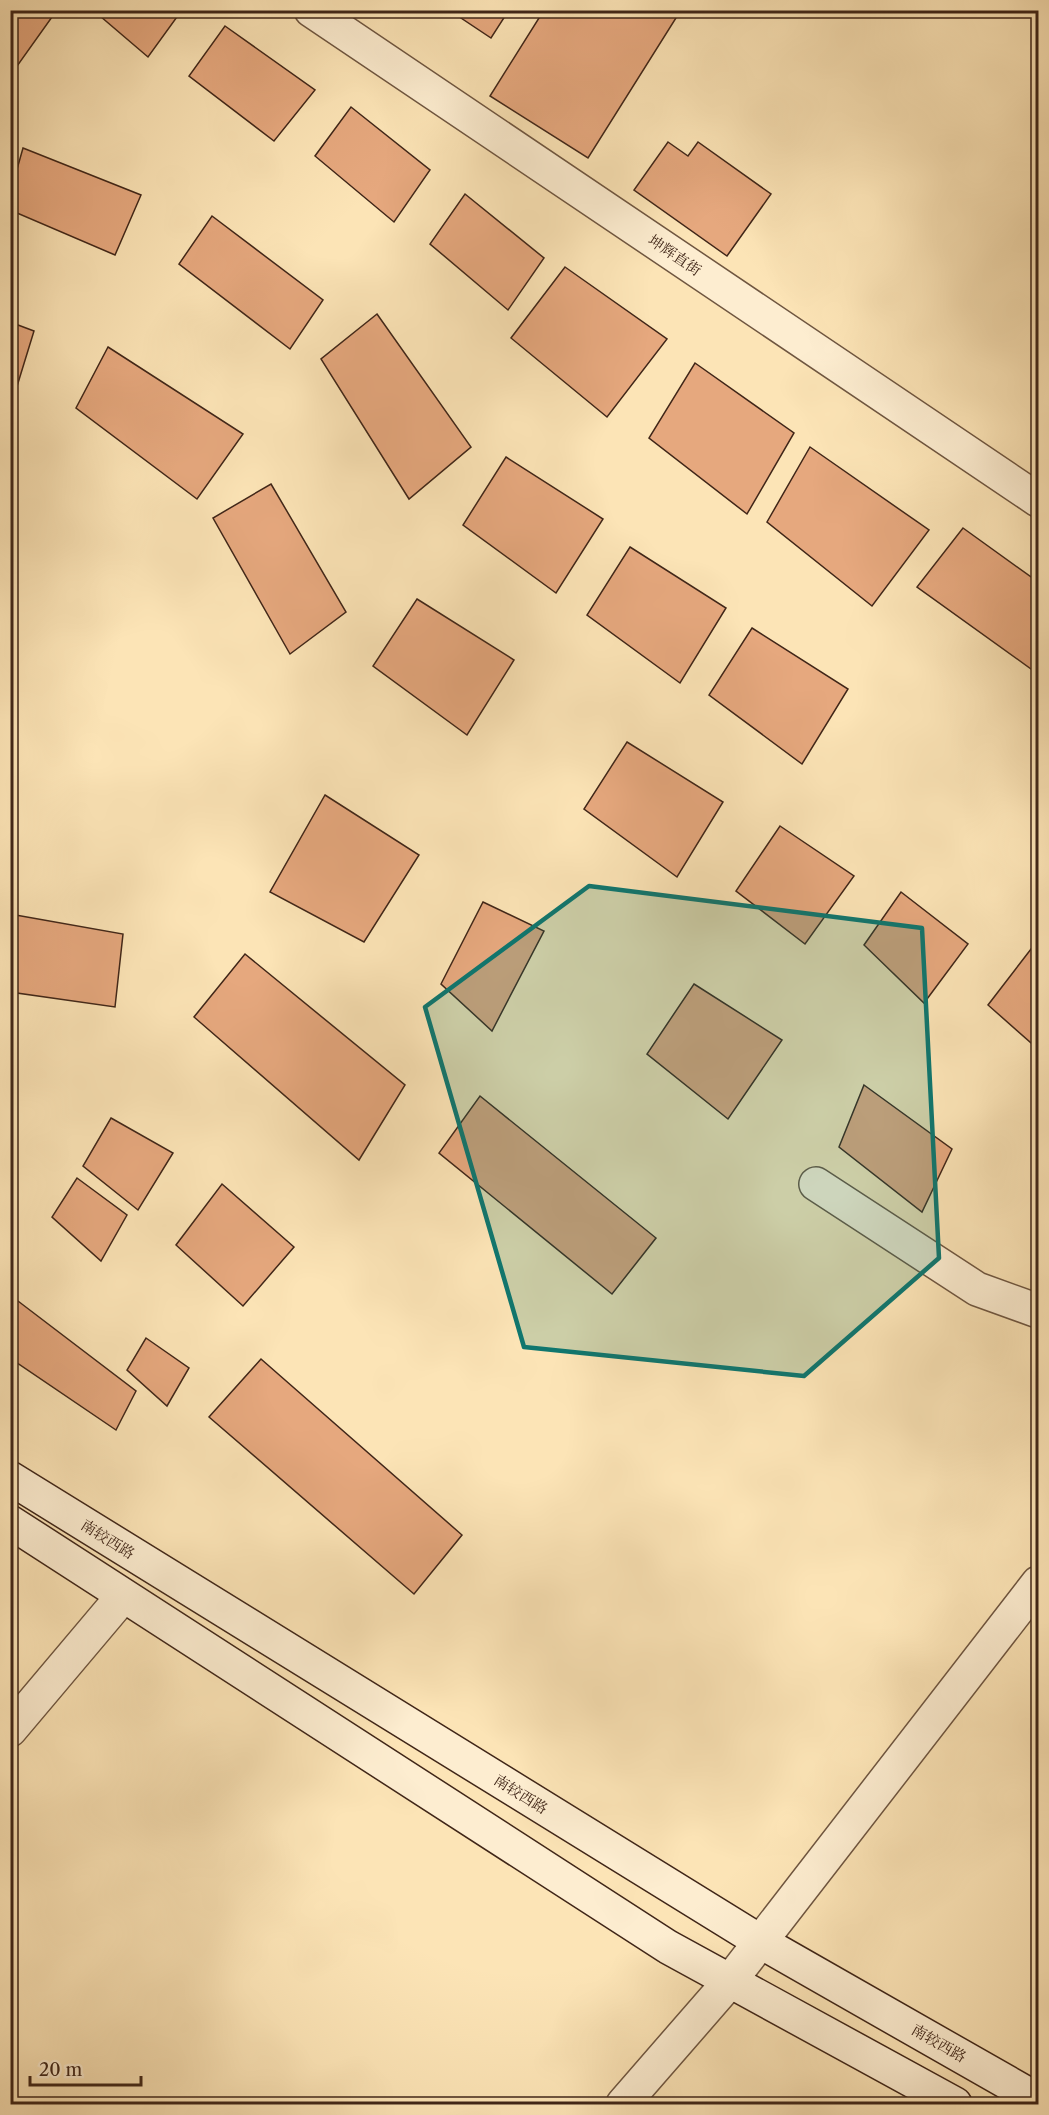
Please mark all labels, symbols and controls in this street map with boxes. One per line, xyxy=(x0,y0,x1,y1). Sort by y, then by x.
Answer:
street label: 坤辉直街 xyxy=(645,230,705,280)
street label: 南较西路 xyxy=(78,1515,138,1563)
street label: 南较西路 xyxy=(491,1770,551,1818)
street label: 南较西路 xyxy=(908,2020,970,2066)
scale bar xyxy=(30,2049,141,2087)
text: 20 m xyxy=(39,2059,83,2081)

